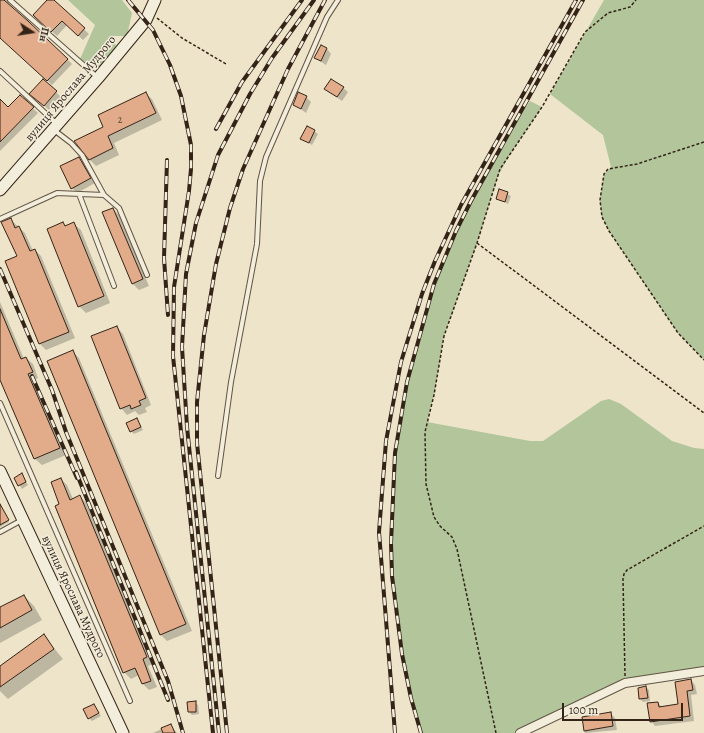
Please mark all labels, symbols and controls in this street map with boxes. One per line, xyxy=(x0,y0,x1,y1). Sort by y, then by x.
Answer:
north arrow xyxy=(12,12,52,52)
text: Пн xyxy=(35,26,53,43)
street label: вулиця Ярослава Мудрого xyxy=(23,33,119,145)
house number: 2 xyxy=(118,115,122,127)
street label: вулиця Ярослава Мудрого xyxy=(38,533,108,661)
scale bar xyxy=(564,695,685,721)
text: 100 m xyxy=(569,702,598,718)

